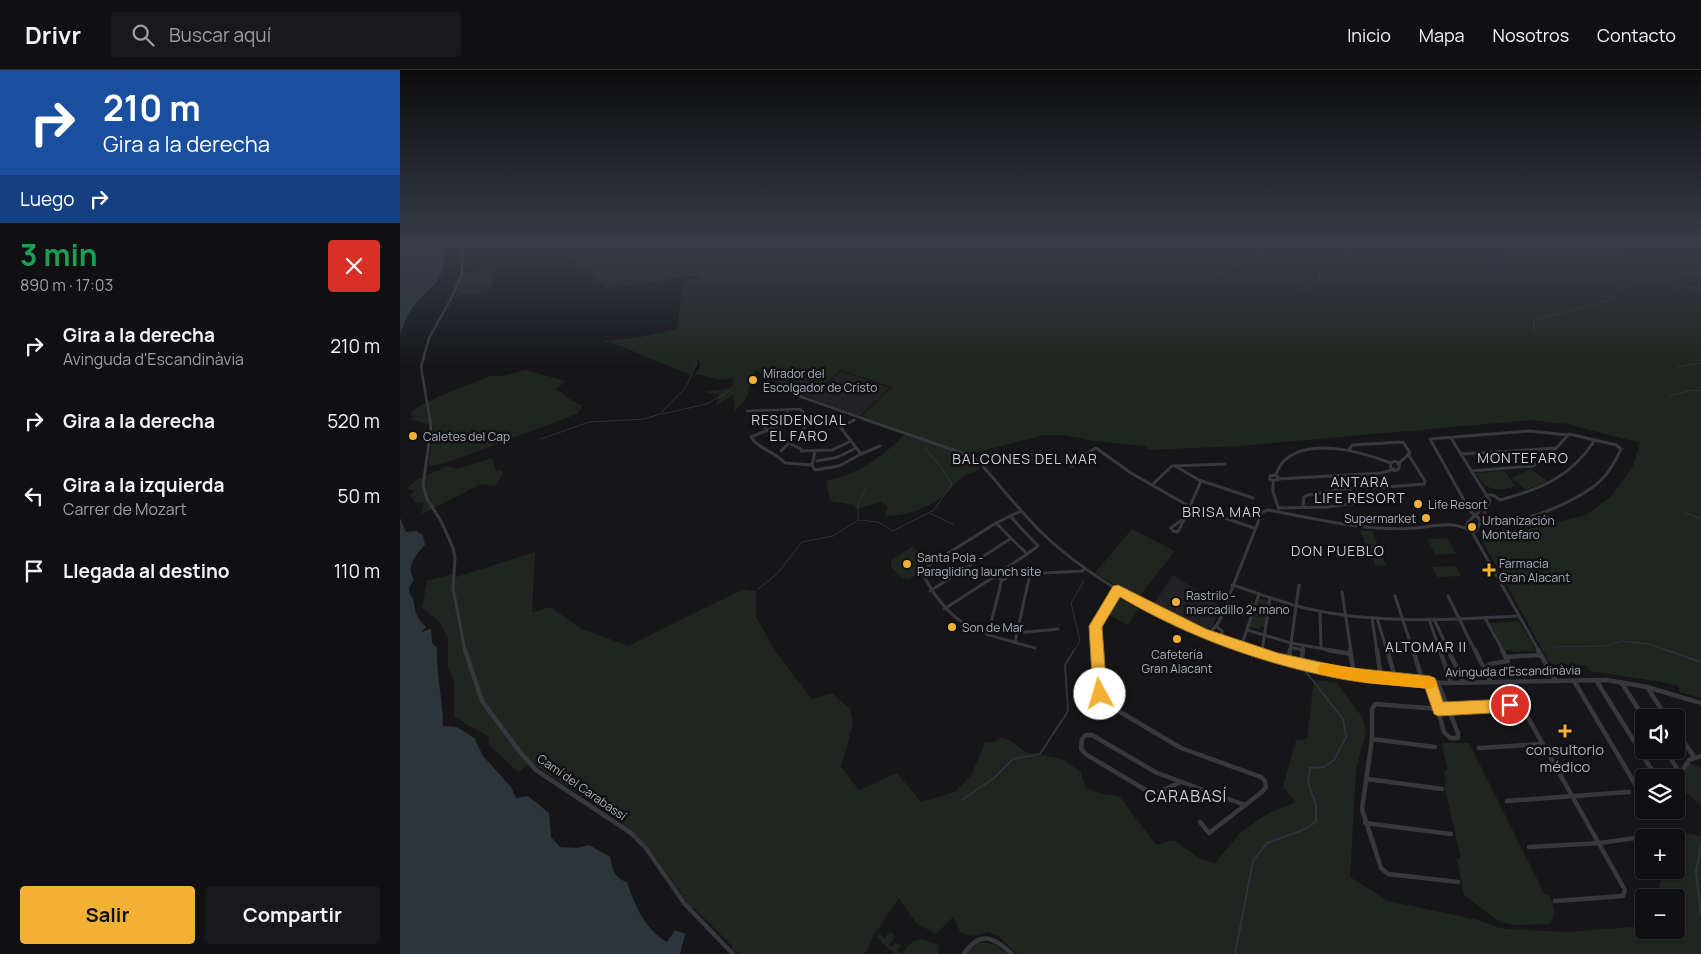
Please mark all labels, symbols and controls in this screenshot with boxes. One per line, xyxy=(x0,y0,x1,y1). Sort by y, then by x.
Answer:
search box xyxy=(111,12,461,57)
text: Drivr xyxy=(25,18,81,51)
icon: search xyxy=(129,21,157,49)
text: Buscar aquí xyxy=(169,22,271,48)
text: Inicio xyxy=(1347,23,1391,47)
text: Mapa xyxy=(1419,23,1465,47)
text: Nosotros xyxy=(1493,23,1569,47)
text: Contacto xyxy=(1597,23,1676,47)
text: 210 m xyxy=(103,84,201,132)
icon: right xyxy=(20,90,85,155)
text: Gira a la derecha xyxy=(103,129,270,159)
icon: right xyxy=(85,185,113,213)
text: Luego xyxy=(20,186,75,212)
text: 3 min xyxy=(20,234,98,275)
button: close xyxy=(328,240,380,292)
text: 890 m · 17:03 xyxy=(20,274,113,296)
text: Gira a la derecha xyxy=(63,322,215,348)
icon: right xyxy=(20,332,48,360)
text: 210 m xyxy=(330,333,380,359)
text: Avinguda d'Escandinàvia xyxy=(63,348,244,370)
place label: Mirador del Escolgador de Cristo xyxy=(763,365,877,396)
marker: Mirador del Escolgador de Cristo xyxy=(747,374,759,386)
icon: right xyxy=(20,407,48,435)
text: Gira a la derecha xyxy=(63,408,215,434)
text: 520 m xyxy=(327,408,380,434)
district label: RESIDENCIAL EL FARO xyxy=(751,410,847,445)
place label: Caletes del Cap xyxy=(423,428,510,445)
marker: Caletes del Cap xyxy=(407,430,419,442)
district label: MONTEFARO xyxy=(1477,448,1569,467)
district label: BALCONES DEL MAR xyxy=(952,449,1098,468)
text: Gira a la izquierda xyxy=(63,472,224,498)
district label: ANTARA LIFE RESORT xyxy=(1314,472,1406,507)
icon: left xyxy=(20,482,48,510)
text: 50 m xyxy=(338,483,380,509)
place label: Life Resort xyxy=(1428,496,1488,513)
text: Carrer de Mozart xyxy=(63,498,187,520)
marker: Life Resort xyxy=(1412,498,1424,510)
district label: BRISA MAR xyxy=(1182,502,1262,521)
place label: Supermarket xyxy=(1344,510,1416,527)
marker: Supermarket xyxy=(1420,512,1432,524)
place label: Urbanización Montefaro xyxy=(1482,512,1555,543)
marker: Urbanización Montefaro xyxy=(1466,521,1478,533)
district label: DON PUEBLO xyxy=(1291,541,1385,560)
place label: Santa Pola - Paragliding launch site xyxy=(917,549,1041,580)
place label: Farmacia Gran Alacant xyxy=(1499,555,1570,586)
icon: arrive xyxy=(20,557,48,585)
text: Llegada al destino xyxy=(63,558,230,584)
text: 110 m xyxy=(334,558,380,584)
marker: Santa Pola - Paragliding launch site xyxy=(901,558,913,570)
marker: Farmacia Gran Alacant xyxy=(1483,564,1495,576)
place label: Rastrilo - mercadillo 2ª mano xyxy=(1186,587,1290,618)
marker: Rastrilo - mercadillo 2ª mano xyxy=(1170,596,1182,608)
place label: Son de Mar xyxy=(962,619,1024,636)
marker: Son de Mar xyxy=(946,621,958,633)
marker: Cafetería Gran Alacant xyxy=(1171,633,1183,645)
district label: ALTOMAR II xyxy=(1385,637,1467,656)
place label: Cafetería Gran Alacant xyxy=(1141,646,1213,677)
street label: Avinguda d'Escandinàvia xyxy=(1445,661,1581,681)
position arrow xyxy=(1073,667,1125,719)
pin xyxy=(1489,684,1531,726)
icon: arrive xyxy=(1496,691,1524,719)
map controls xyxy=(1635,709,1685,939)
button: sound xyxy=(1635,709,1685,759)
marker: consultorio médico xyxy=(1558,724,1572,738)
place label: consultorio médico xyxy=(1526,739,1604,777)
street label: Camí del Carabassí xyxy=(534,750,630,824)
button: layers xyxy=(1635,769,1685,819)
district label: CARABASÍ xyxy=(1145,785,1227,807)
button: + xyxy=(1635,829,1685,879)
button: Salir xyxy=(20,886,195,944)
button: Compartir xyxy=(205,886,380,944)
button: − xyxy=(1635,889,1685,939)

